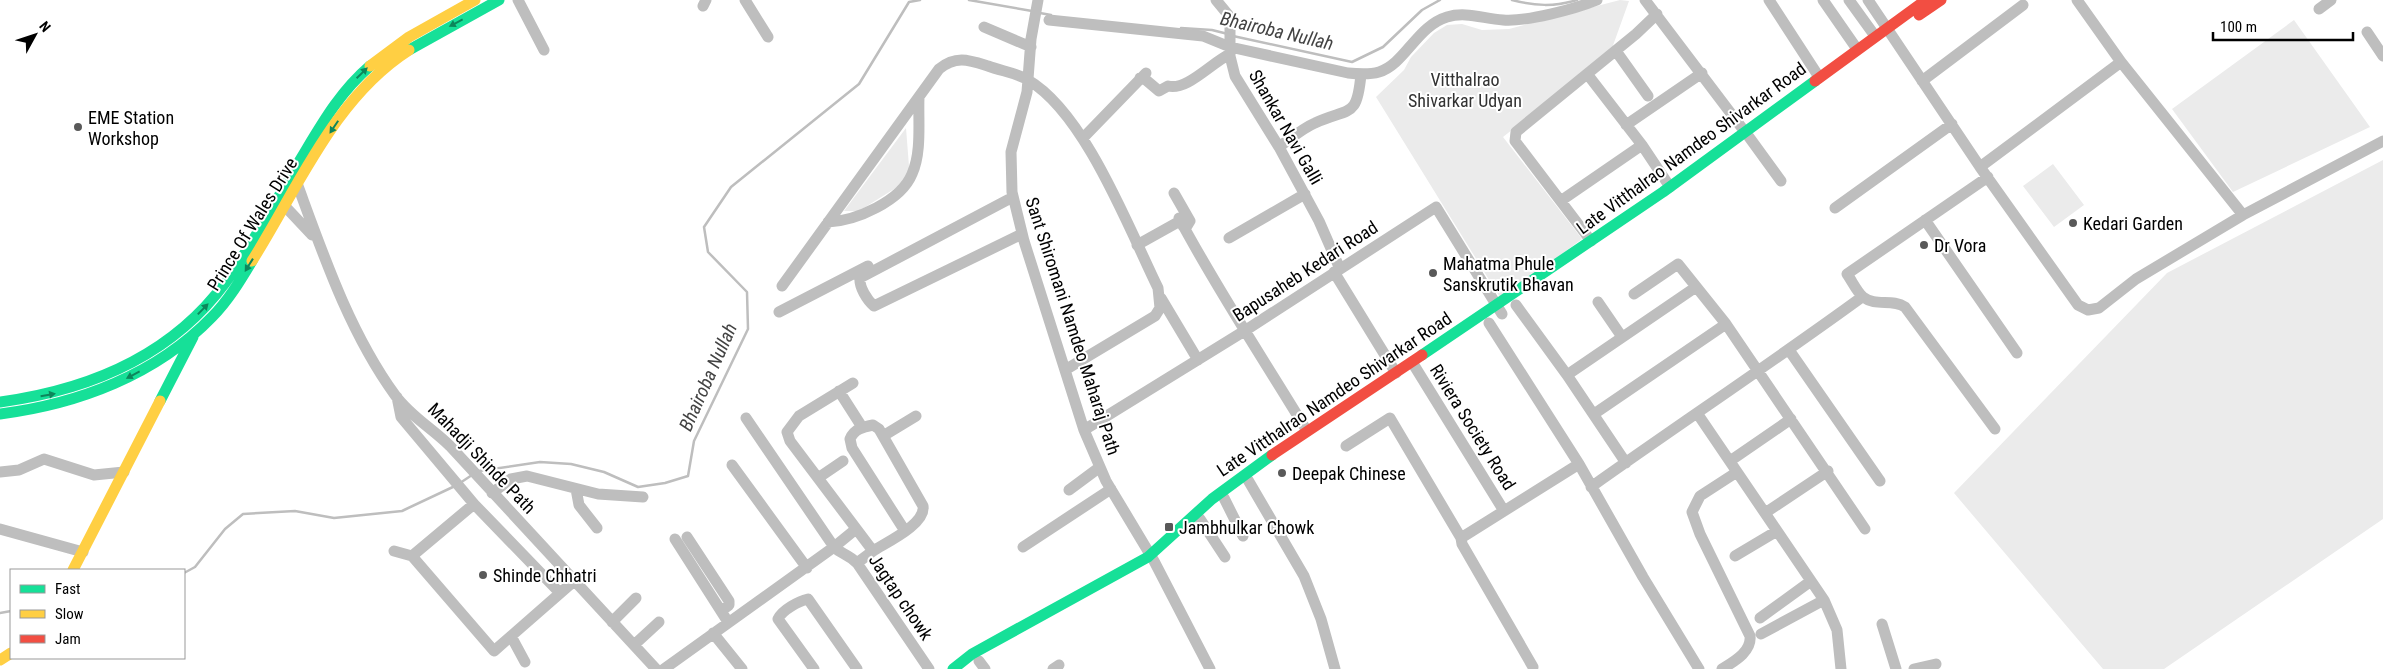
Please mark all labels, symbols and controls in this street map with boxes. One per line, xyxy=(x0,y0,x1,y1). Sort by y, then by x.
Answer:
water label: Bhairoba Nullah xyxy=(1218,7,1336,55)
north arrow xyxy=(10,10,60,60)
scale bar xyxy=(2213,10,2353,42)
text: N xyxy=(36,18,54,35)
text: 100 m xyxy=(2220,18,2257,36)
one-way arrow xyxy=(449,19,463,27)
street label: Late Vitthalrao Namdeo Shivarkar Road xyxy=(1572,58,1810,238)
street label: Shankar Navi Galli xyxy=(1245,66,1327,188)
one-way arrow xyxy=(356,67,368,79)
park label: Vitthalrao Shivarkar Udyan xyxy=(1408,69,1522,111)
place label: EME Station Workshop xyxy=(88,107,174,149)
one-way arrow xyxy=(329,120,339,133)
marker: EME Station Workshop xyxy=(72,121,84,133)
street label: Prince Of Wales Drive xyxy=(203,154,301,294)
street label: Sant Shiromani Namdeo Maharaj Path xyxy=(1021,195,1125,457)
place label: Kedari Garden xyxy=(2083,213,2183,234)
street label: Bapusaheb Kedari Road xyxy=(1229,216,1381,326)
marker: Kedari Garden xyxy=(2067,217,2079,229)
place label: Dr Vora xyxy=(1934,235,1986,256)
marker: Dr Vora xyxy=(1918,239,1930,251)
place label: Mahatma Phule Sanskrutik Bhavan xyxy=(1443,253,1574,295)
one-way arrow xyxy=(244,258,253,271)
marker: Mahatma Phule Sanskrutik Bhavan xyxy=(1427,267,1439,279)
one-way arrow xyxy=(197,303,209,315)
street label: Late Vitthalrao Namdeo Shivarkar Road xyxy=(1213,307,1455,481)
water label: Bhairoba Nullah xyxy=(674,320,742,434)
street label: Riviera Society Road xyxy=(1426,360,1520,494)
one-way arrow xyxy=(125,371,140,379)
one-way arrow xyxy=(41,391,56,399)
street label: Mahadji Shinde Path xyxy=(424,398,540,518)
place label: Deepak Chinese xyxy=(1292,463,1406,484)
marker: Deepak Chinese xyxy=(1276,467,1288,479)
place label: Jambhulkar Chowk xyxy=(1179,517,1314,538)
marker: Jambhulkar Chowk xyxy=(1163,521,1175,533)
street label: Jagtap chowk xyxy=(865,550,937,644)
place label: Shinde Chhatri xyxy=(493,565,597,586)
legend xyxy=(10,569,185,659)
marker: Shinde Chhatri xyxy=(477,569,489,581)
text: Fast xyxy=(55,580,80,598)
text: Slow xyxy=(55,605,84,623)
text: Jam xyxy=(55,630,81,648)

